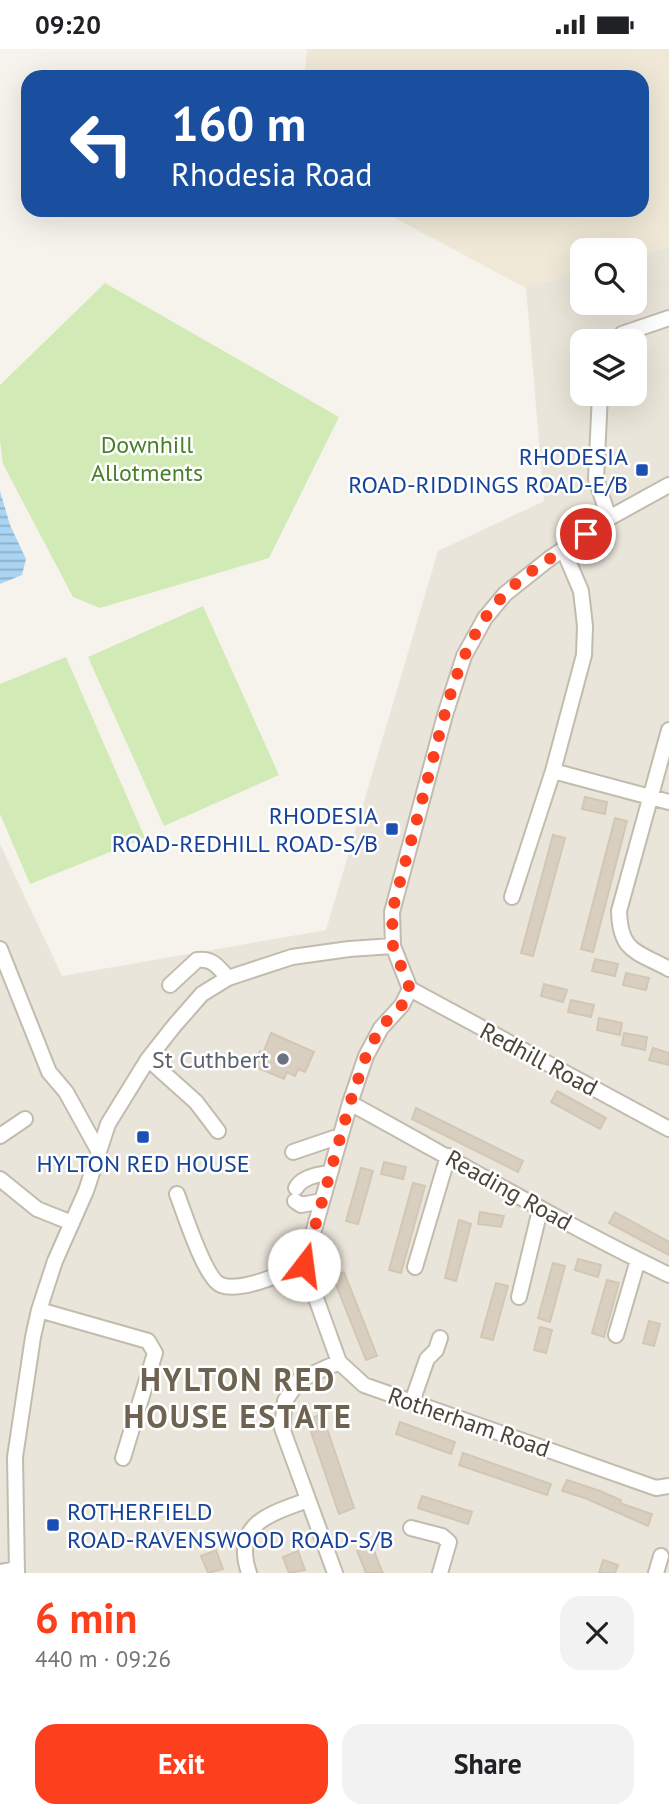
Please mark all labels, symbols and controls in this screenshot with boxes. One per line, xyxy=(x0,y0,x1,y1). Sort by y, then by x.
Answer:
text: 09:20 xyxy=(35,8,101,41)
text: 160 m xyxy=(171,91,306,155)
icon: left xyxy=(56,98,147,189)
text: Rhodesia Road xyxy=(171,153,372,195)
map controls xyxy=(570,238,647,406)
button: search xyxy=(570,238,647,315)
button: layers xyxy=(570,329,647,406)
park label: Downhill Allotments xyxy=(91,429,203,488)
place label: RHODESIA ROAD-RIDDINGS ROAD-E/B xyxy=(348,441,628,500)
marker: RHODESIA ROAD-RIDDINGS ROAD-E/B xyxy=(634,462,650,478)
pin xyxy=(556,504,616,564)
icon: arrive xyxy=(567,515,605,553)
place label: RHODESIA ROAD-REDHILL ROAD-S/B xyxy=(112,800,378,859)
marker: RHODESIA ROAD-REDHILL ROAD-S/B xyxy=(384,821,400,837)
street label: Redhill Road xyxy=(475,1015,603,1103)
place label: St Cuthbert xyxy=(152,1044,269,1075)
marker: St Cuthbert xyxy=(275,1051,291,1067)
marker: HYLTON RED HOUSE xyxy=(135,1129,151,1145)
street label: Reading Road xyxy=(440,1143,578,1237)
place label: HYLTON RED HOUSE xyxy=(36,1148,250,1179)
position arrow xyxy=(267,1228,341,1302)
district label: HYLTON RED HOUSE ESTATE xyxy=(123,1358,353,1437)
street label: Rotherham Road xyxy=(384,1380,554,1464)
place label: ROTHERFIELD ROAD-RAVENSWOOD ROAD-S/B xyxy=(67,1496,393,1555)
marker: ROTHERFIELD ROAD-RAVENSWOOD ROAD-S/B xyxy=(45,1517,61,1533)
text: 6 min xyxy=(35,1590,137,1645)
button: close xyxy=(560,1596,634,1670)
text: 440 m · 09:26 xyxy=(35,1644,171,1673)
button: Exit xyxy=(35,1724,328,1804)
button: Share xyxy=(342,1724,634,1804)

